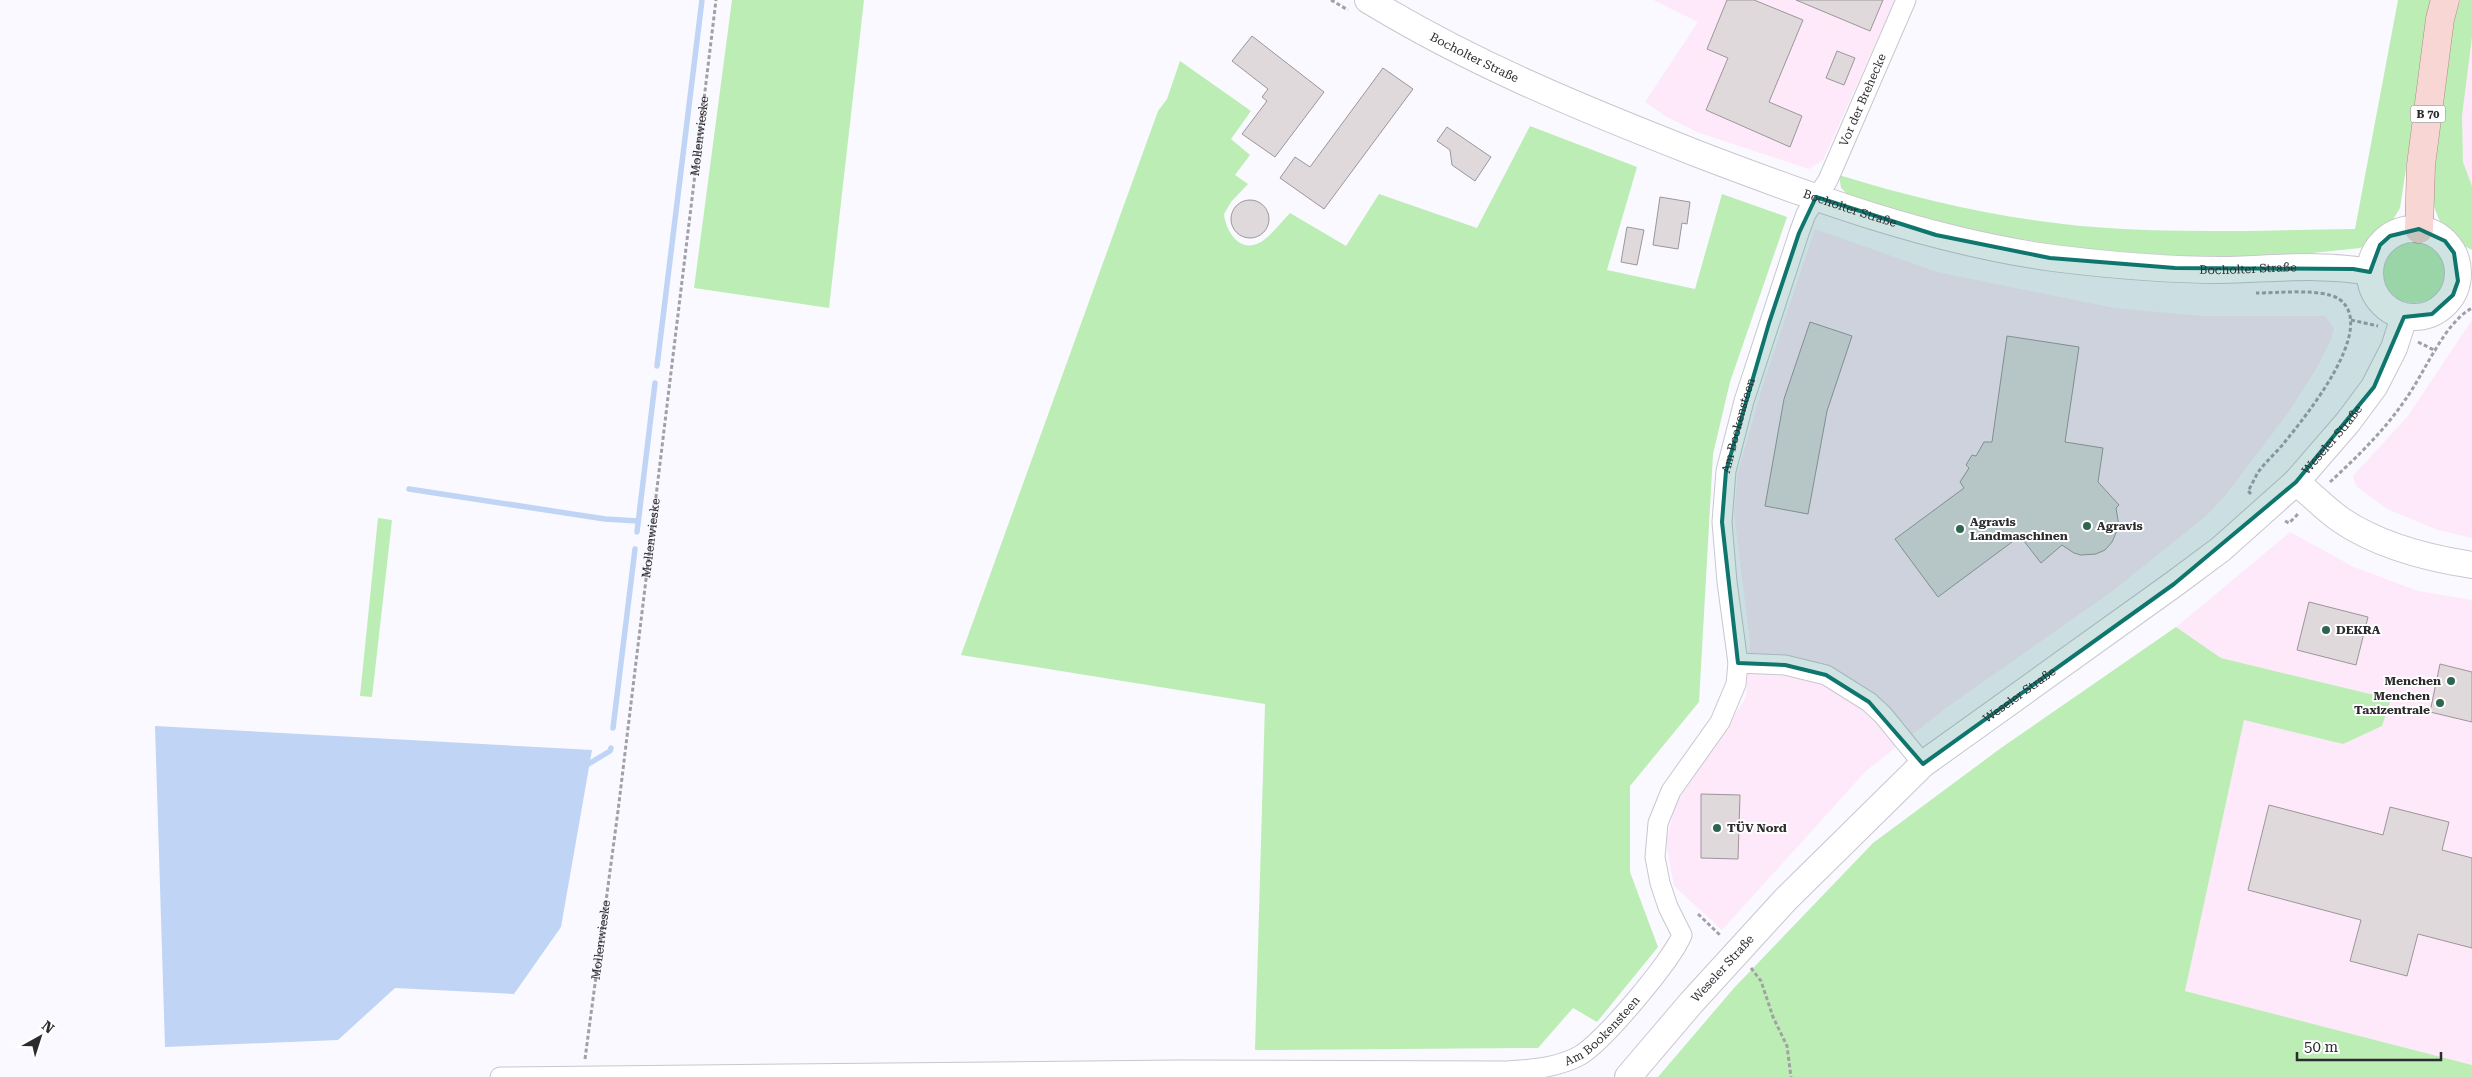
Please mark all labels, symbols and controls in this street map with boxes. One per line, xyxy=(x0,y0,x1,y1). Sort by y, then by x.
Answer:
street label: Bocholter Straße xyxy=(1428,30,1521,86)
street label: Vor der Brehecke xyxy=(1836,51,1889,148)
street label: Mollenwieske xyxy=(688,95,711,177)
road number: B 70 xyxy=(2410,106,2446,122)
street label: Bocholter Straße xyxy=(1801,187,1899,230)
street label: Bocholter Straße xyxy=(2199,260,2297,277)
street label: Am Bookensteen xyxy=(1719,376,1758,475)
street label: Weseler Straße xyxy=(2299,402,2365,477)
street label: Mollenwieske xyxy=(639,497,663,579)
place label: Agravis Landmaschinen xyxy=(1970,515,2068,543)
place label: Agravis xyxy=(2097,519,2143,533)
marker: Agravis xyxy=(2081,520,2093,532)
marker: Agravis Landmaschinen xyxy=(1954,523,1966,535)
place label: DEKRA xyxy=(2336,623,2381,637)
marker: DEKRA xyxy=(2320,624,2332,636)
street label: Weseler Straße xyxy=(1980,664,2059,726)
place label: Menchen xyxy=(2384,674,2441,688)
marker: Menchen xyxy=(2445,675,2457,687)
place label: Menchen Taxizentrale xyxy=(2354,689,2430,717)
marker: Menchen Taxizentrale xyxy=(2434,697,2446,709)
place label: TÜV Nord xyxy=(1727,821,1787,835)
marker: TÜV Nord xyxy=(1711,822,1723,834)
street label: Mollenwieske xyxy=(589,899,613,981)
street label: Weseler Straße xyxy=(1688,932,1757,1005)
street label: Am Bookensteen xyxy=(1563,993,1643,1069)
north arrow xyxy=(15,1012,65,1062)
text: N xyxy=(39,1017,58,1037)
scale bar xyxy=(2297,1030,2441,1062)
text: 50 m xyxy=(2304,1038,2339,1056)

